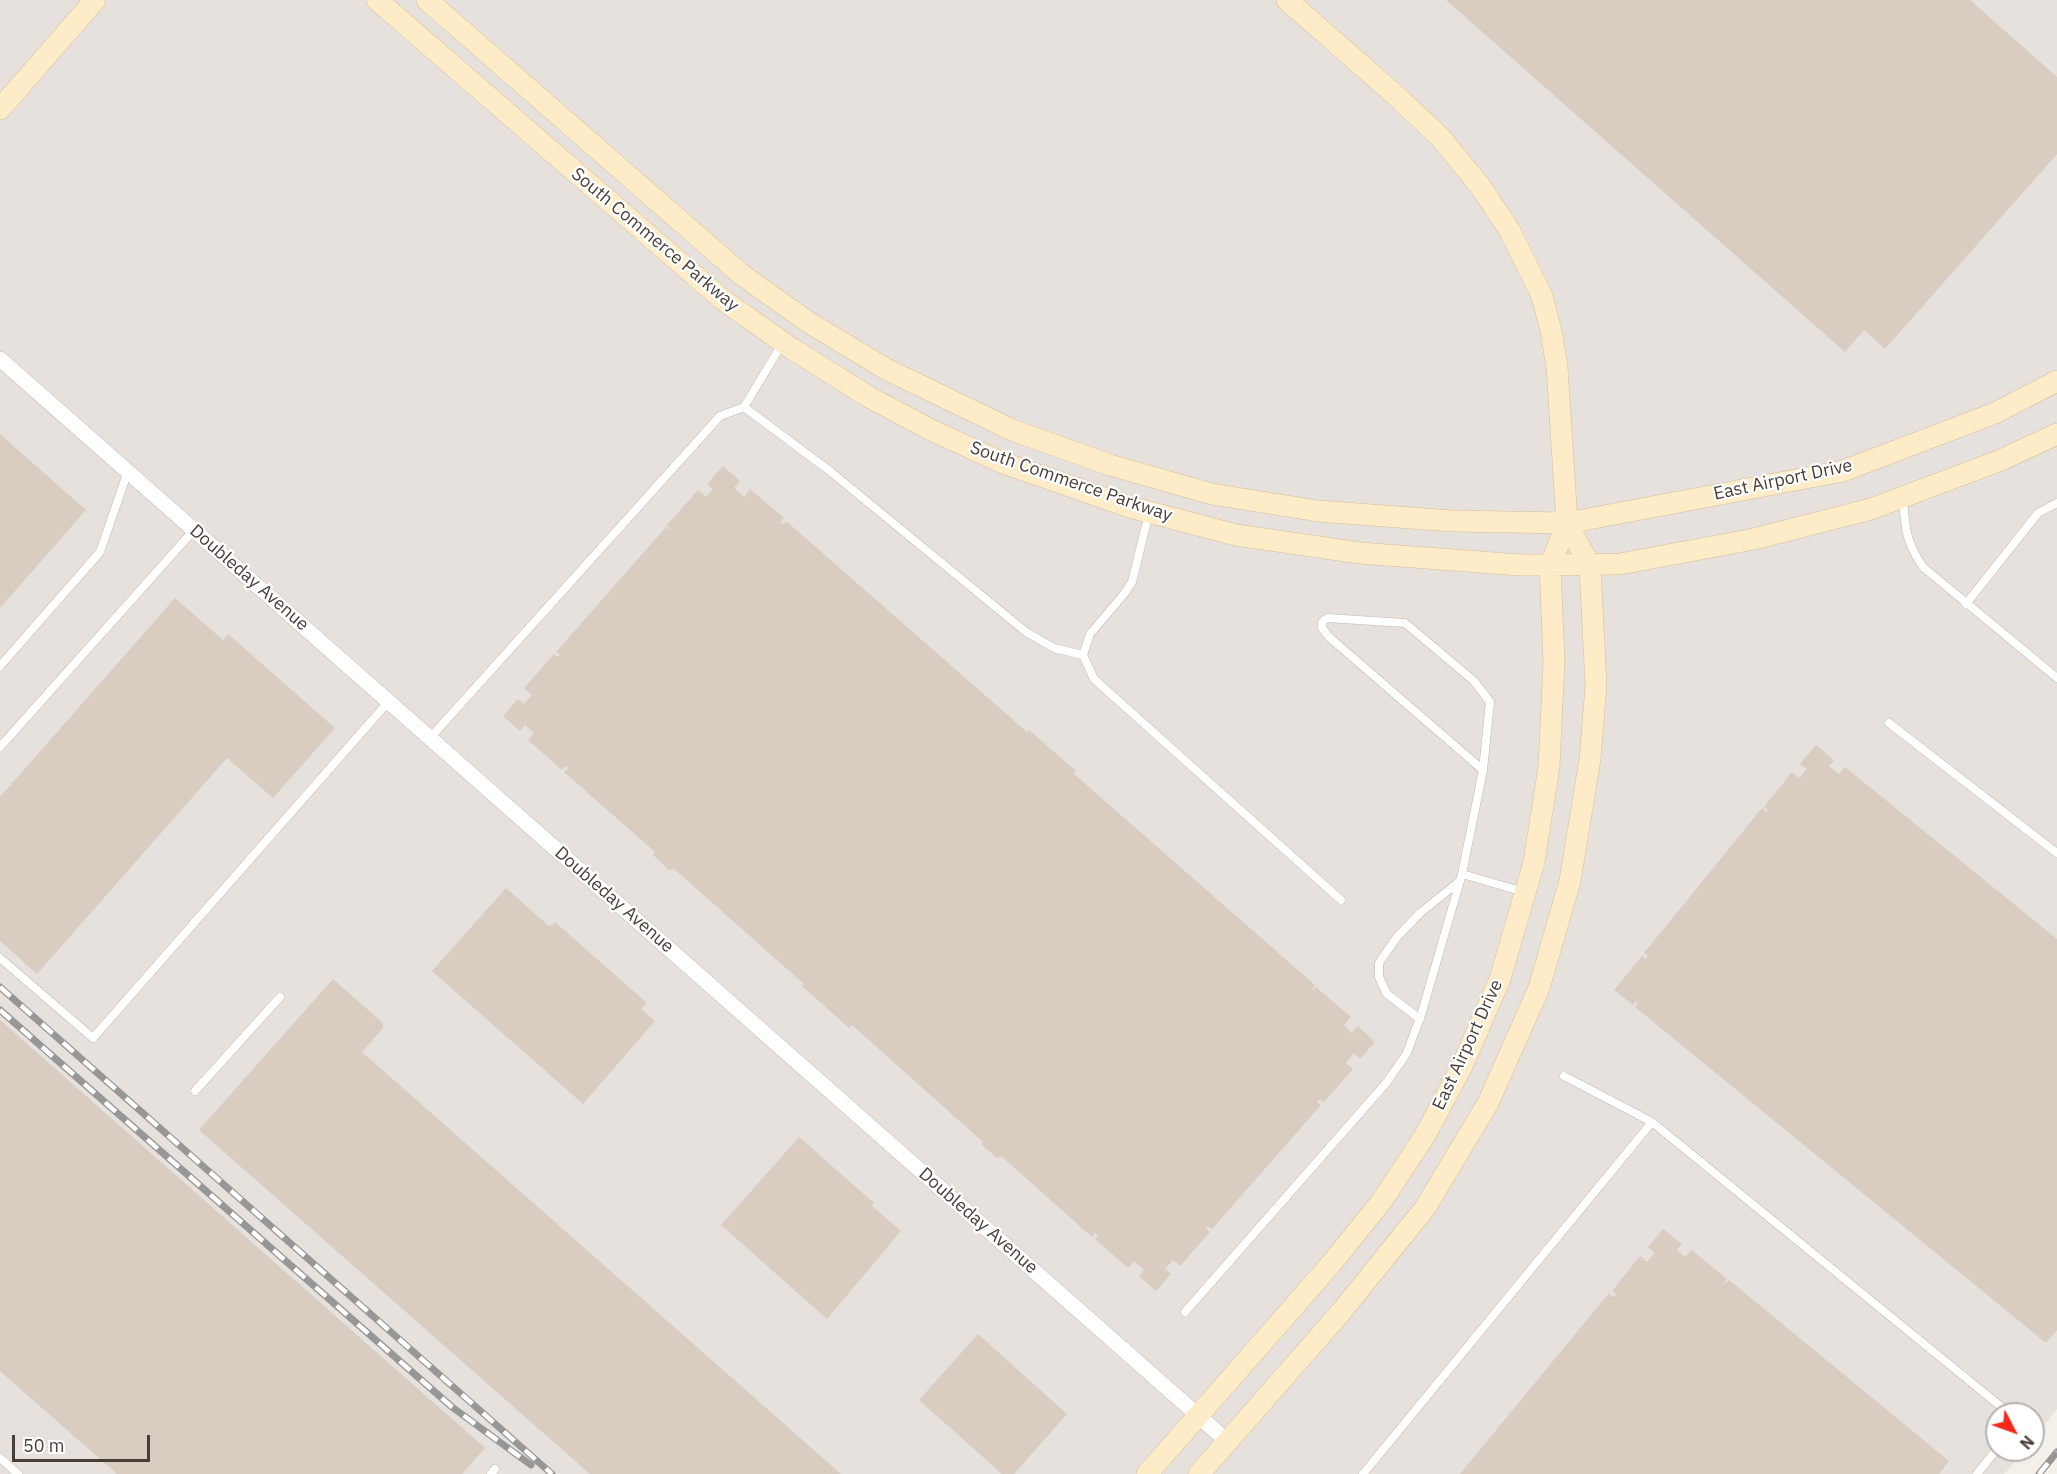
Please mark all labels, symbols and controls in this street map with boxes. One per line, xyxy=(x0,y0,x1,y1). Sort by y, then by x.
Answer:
street label: South Commerce Parkway xyxy=(567,163,743,317)
street label: South Commerce Parkway xyxy=(967,437,1175,527)
street label: East Airport Drive xyxy=(1712,455,1854,505)
street label: Doubleday Avenue xyxy=(185,520,313,636)
street label: Doubleday Avenue xyxy=(550,842,678,958)
street label: East Airport Drive xyxy=(1428,976,1508,1114)
street label: Doubleday Avenue xyxy=(914,1163,1042,1279)
north arrow xyxy=(1985,1402,2045,1462)
scale bar xyxy=(15,1423,153,1461)
text: N xyxy=(2016,1432,2038,1453)
text: 50 m xyxy=(23,1434,65,1457)

